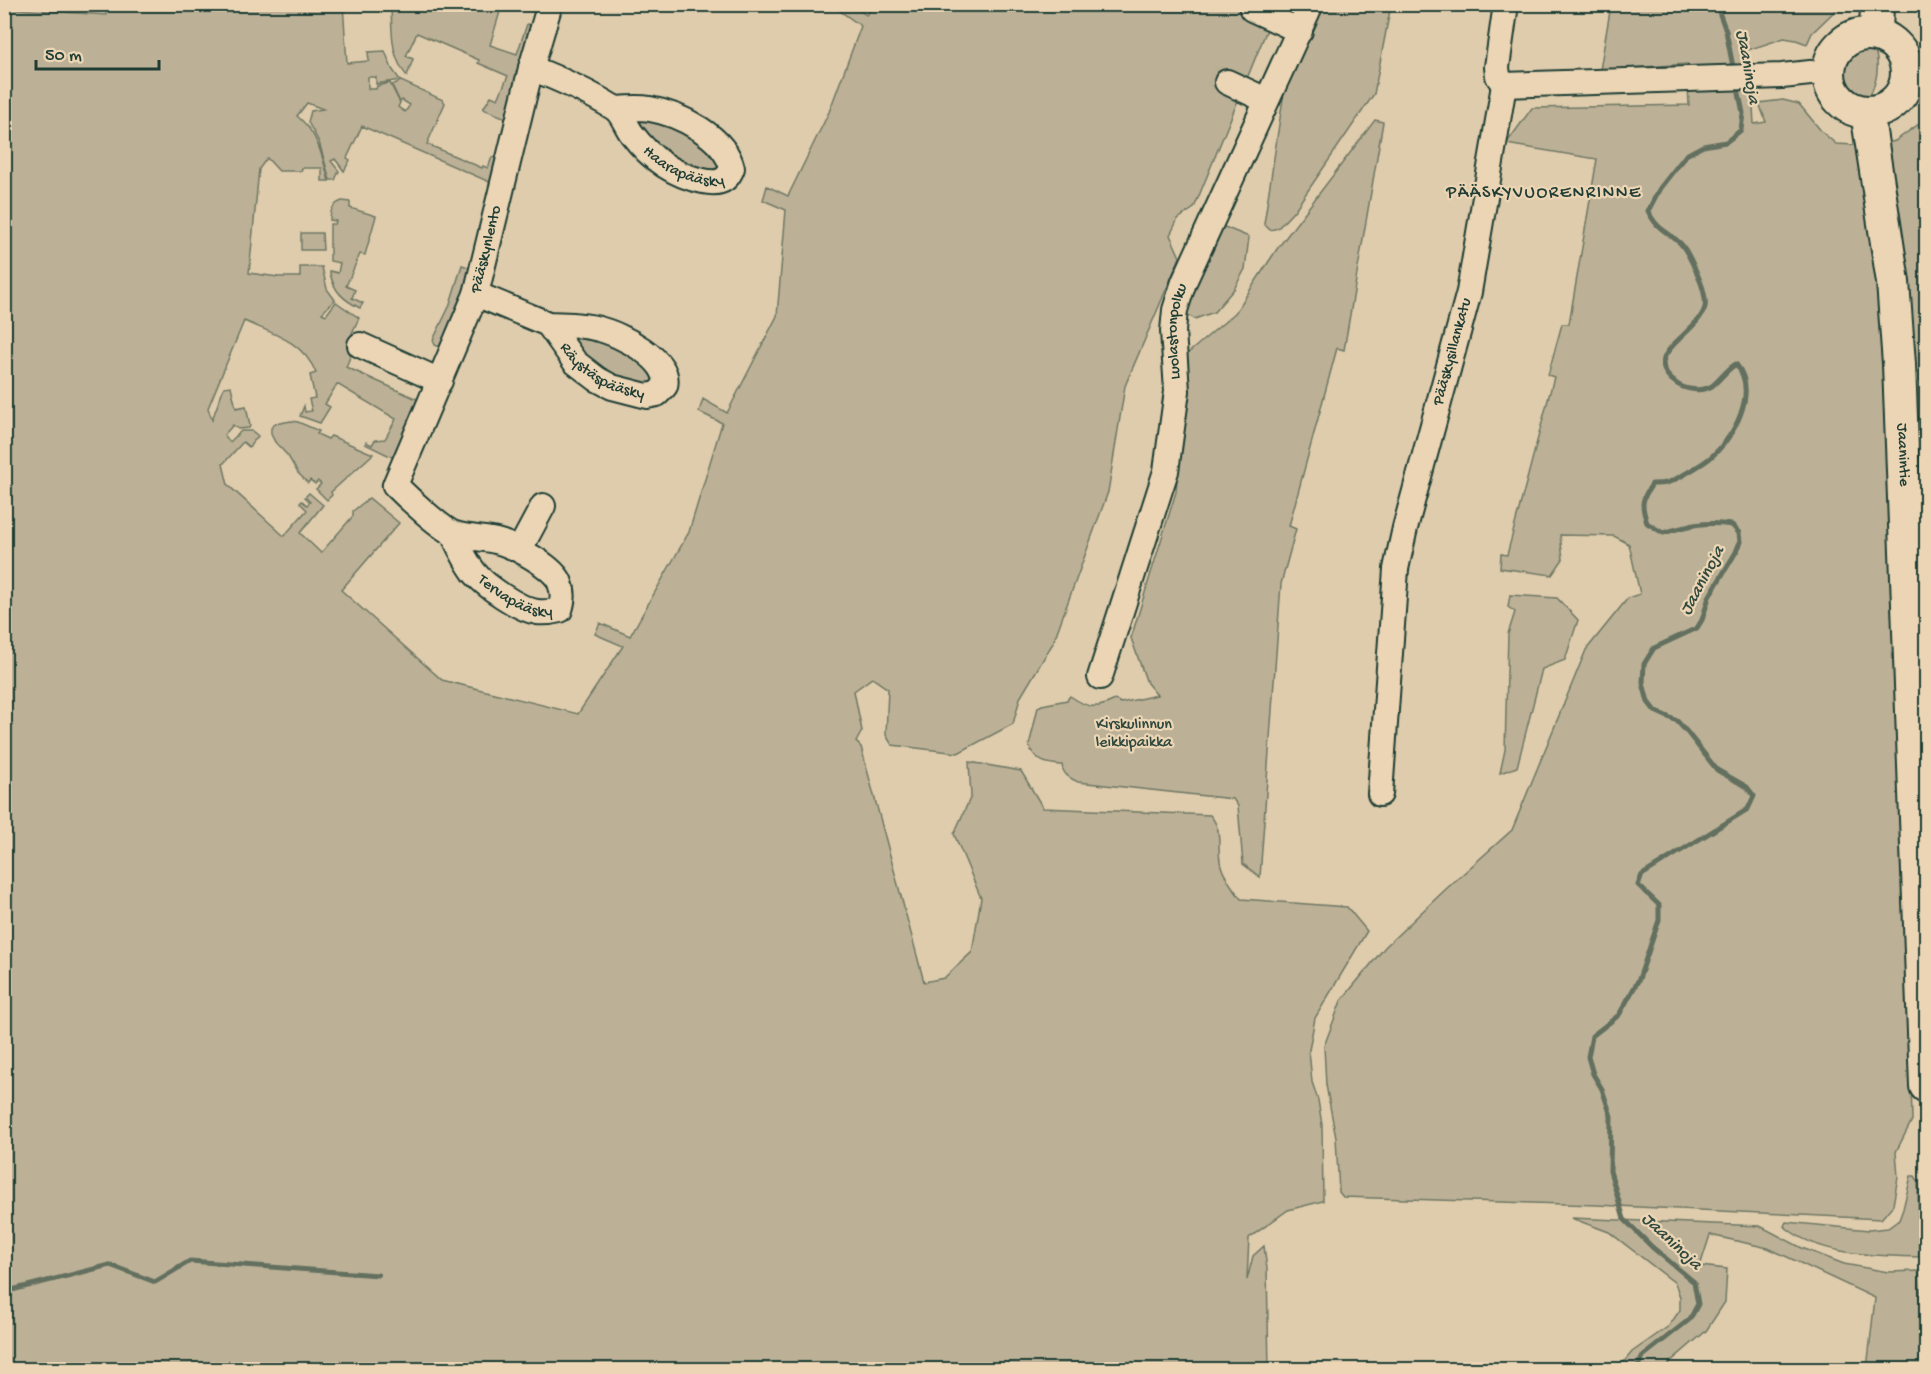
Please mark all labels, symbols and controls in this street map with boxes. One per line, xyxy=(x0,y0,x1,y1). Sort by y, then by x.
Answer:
water label: Jaaninoja xyxy=(1730,28,1764,107)
scale bar xyxy=(36,33,159,71)
text: 50 m xyxy=(45,46,82,67)
street label: Haarapääsky xyxy=(638,142,727,192)
district label: PÄÄSKYVUORENRINNE xyxy=(1445,183,1642,204)
street label: Pääskynlento xyxy=(467,204,507,296)
street label: Luolastonpolku xyxy=(1163,281,1192,380)
street label: Pääskysillankatu xyxy=(1429,296,1477,409)
street label: Räystäspääsky xyxy=(555,339,646,404)
street label: Jaanintie xyxy=(1892,423,1913,487)
water label: Jaaninoja xyxy=(1676,542,1730,619)
street label: Tervapääsky xyxy=(472,570,553,622)
park label: Kirskulinnun leikkipaikka xyxy=(1096,716,1173,753)
water label: Jaaninoja xyxy=(1636,1209,1706,1276)

